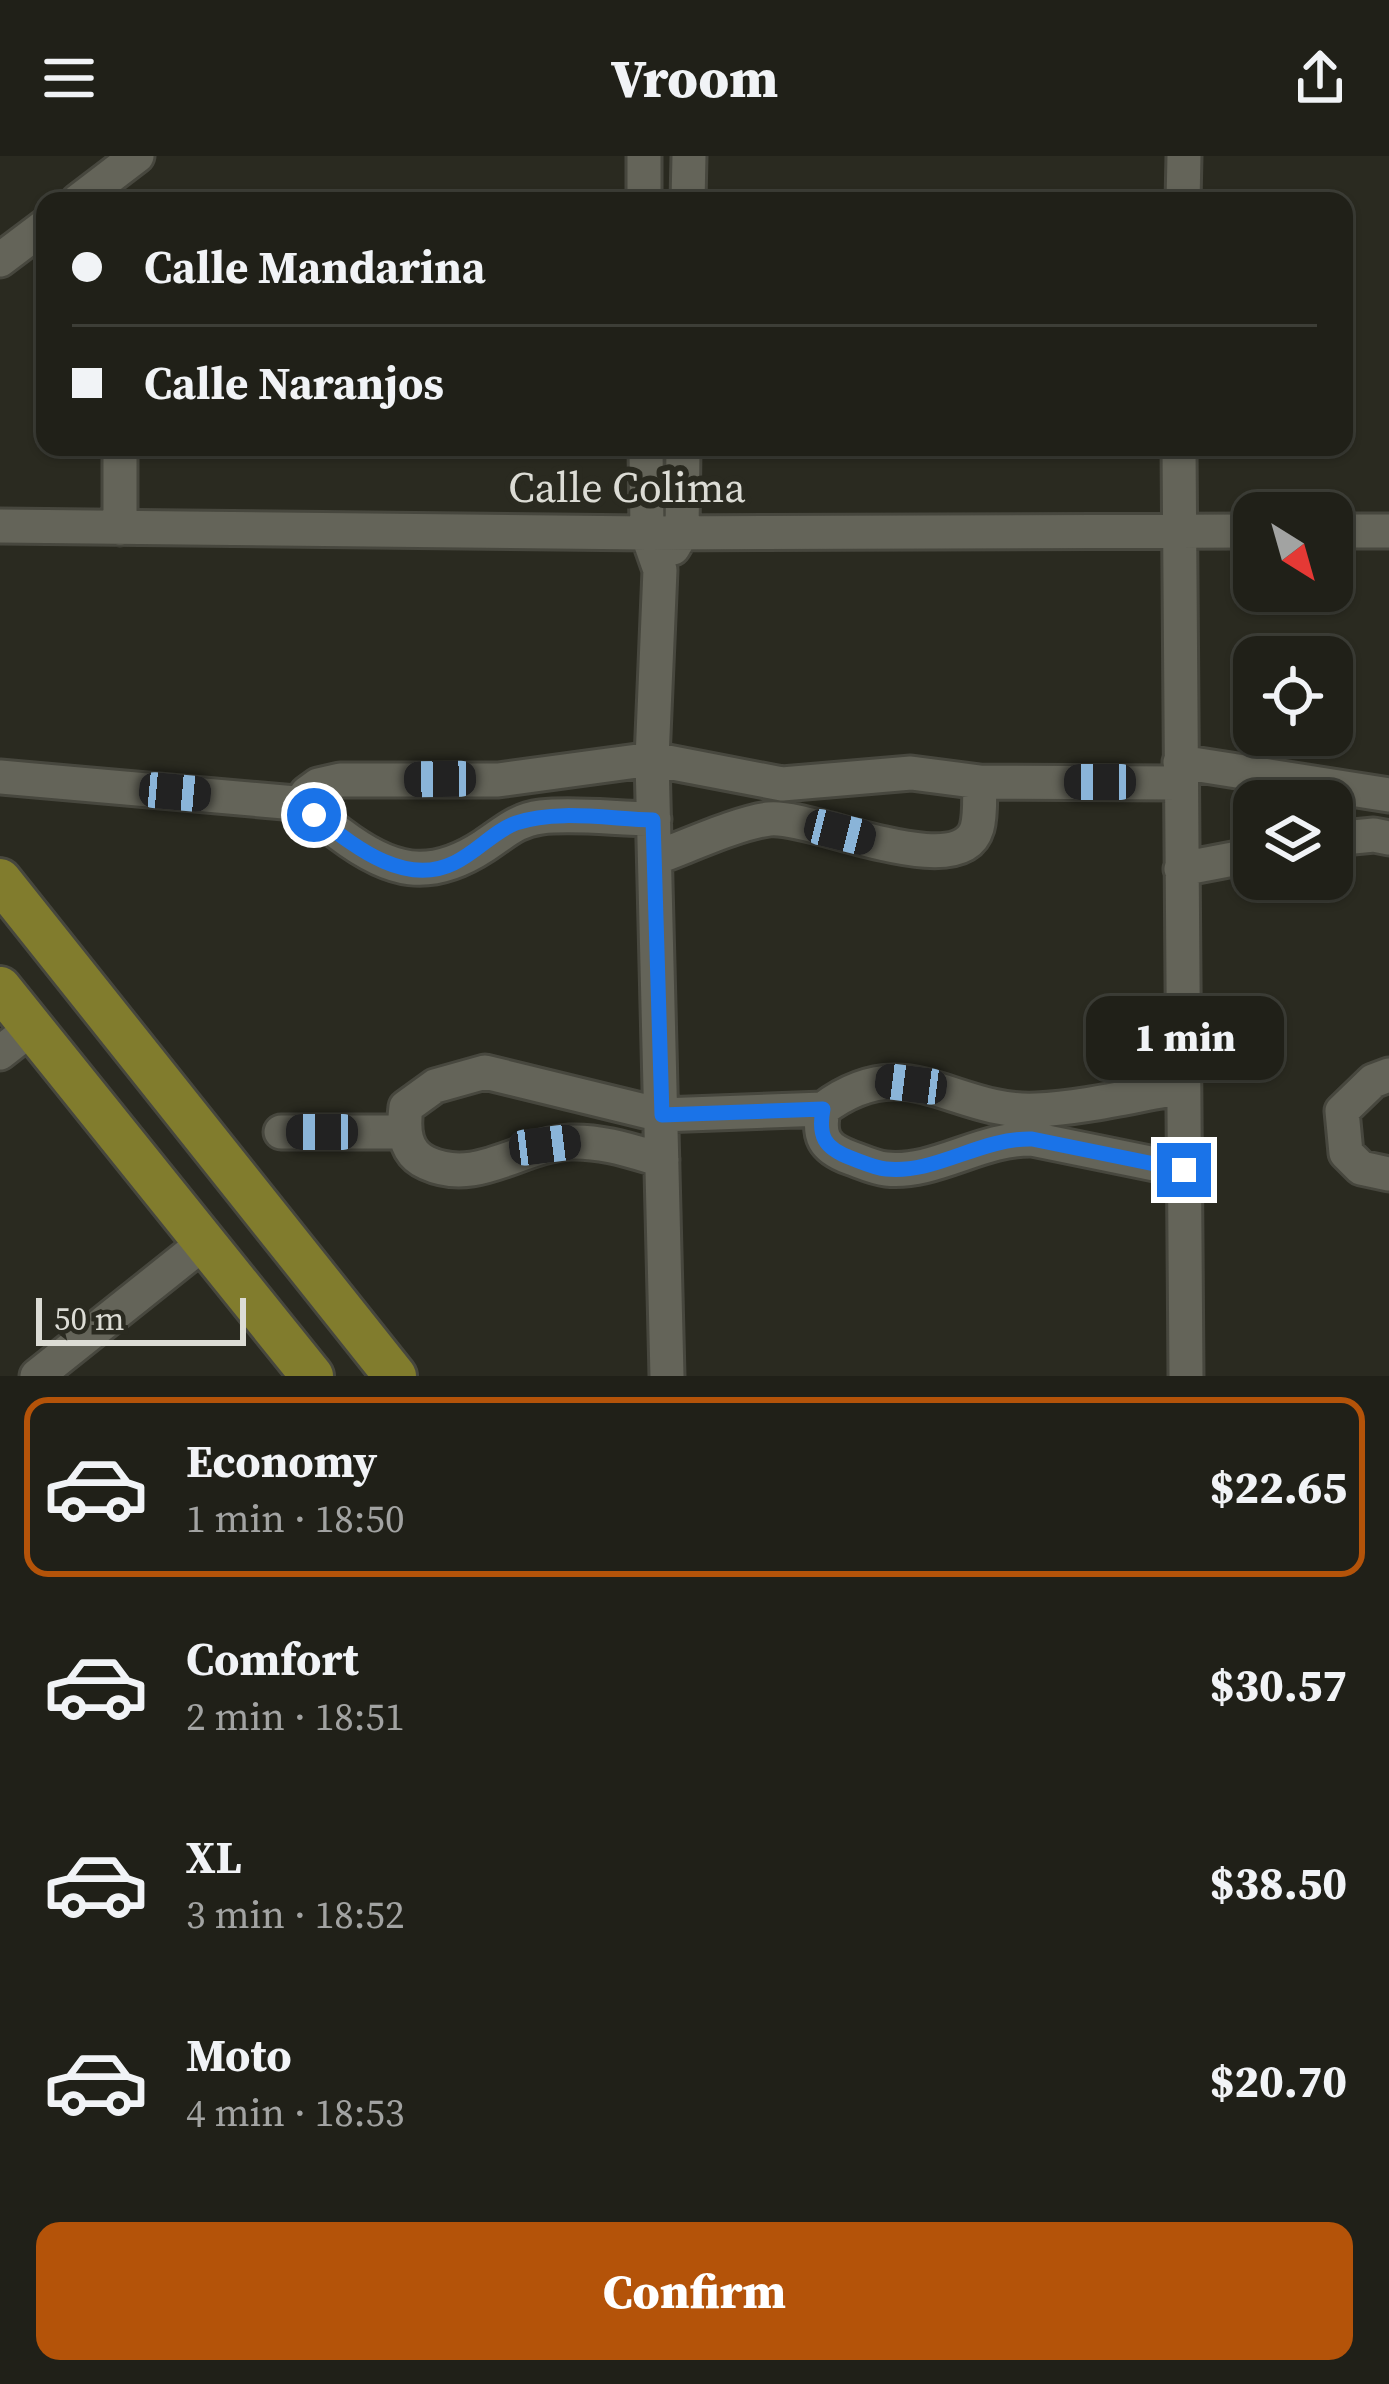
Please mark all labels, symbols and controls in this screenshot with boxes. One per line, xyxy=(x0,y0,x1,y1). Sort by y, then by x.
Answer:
text: Vroom xyxy=(611,41,778,115)
icon: menu xyxy=(36,45,102,111)
icon: share xyxy=(1287,45,1353,111)
text: Calle Mandarina xyxy=(144,236,486,298)
text: Calle Naranjos xyxy=(144,352,444,414)
street label: Calle Colima xyxy=(508,458,746,516)
north arrow xyxy=(1233,492,1353,612)
map controls xyxy=(1233,492,1353,900)
button: locate xyxy=(1233,636,1353,756)
car xyxy=(404,760,476,798)
car xyxy=(1064,764,1136,800)
car xyxy=(138,771,212,813)
button: layers xyxy=(1233,780,1353,900)
route start xyxy=(287,788,341,842)
car xyxy=(801,806,879,858)
callout: 1 min xyxy=(1085,996,1283,1080)
text: 1 min xyxy=(1134,1011,1236,1064)
car xyxy=(873,1062,949,1106)
car xyxy=(286,1114,358,1150)
car xyxy=(507,1123,583,1167)
route end xyxy=(1157,1143,1211,1197)
scale bar xyxy=(36,1292,246,1345)
text: 50 m xyxy=(54,1296,124,1341)
text: Economy xyxy=(186,1430,377,1492)
icon: car xyxy=(42,1433,150,1541)
text: $22.65 xyxy=(1210,1456,1347,1518)
text: 1 min · 18:50 xyxy=(186,1492,405,1545)
text: Comfort xyxy=(186,1628,359,1690)
icon: car xyxy=(42,1631,150,1739)
text: $30.57 xyxy=(1210,1654,1347,1716)
text: 2 min · 18:51 xyxy=(186,1690,405,1743)
text: XL xyxy=(186,1826,242,1888)
icon: car xyxy=(42,1829,150,1937)
text: $38.50 xyxy=(1210,1852,1347,1914)
text: 3 min · 18:52 xyxy=(186,1888,405,1941)
text: Moto xyxy=(186,2024,292,2086)
icon: car xyxy=(42,2027,150,2135)
text: $20.70 xyxy=(1210,2050,1347,2112)
text: 4 min · 18:53 xyxy=(186,2086,405,2139)
button: Confirm xyxy=(36,2222,1353,2360)

